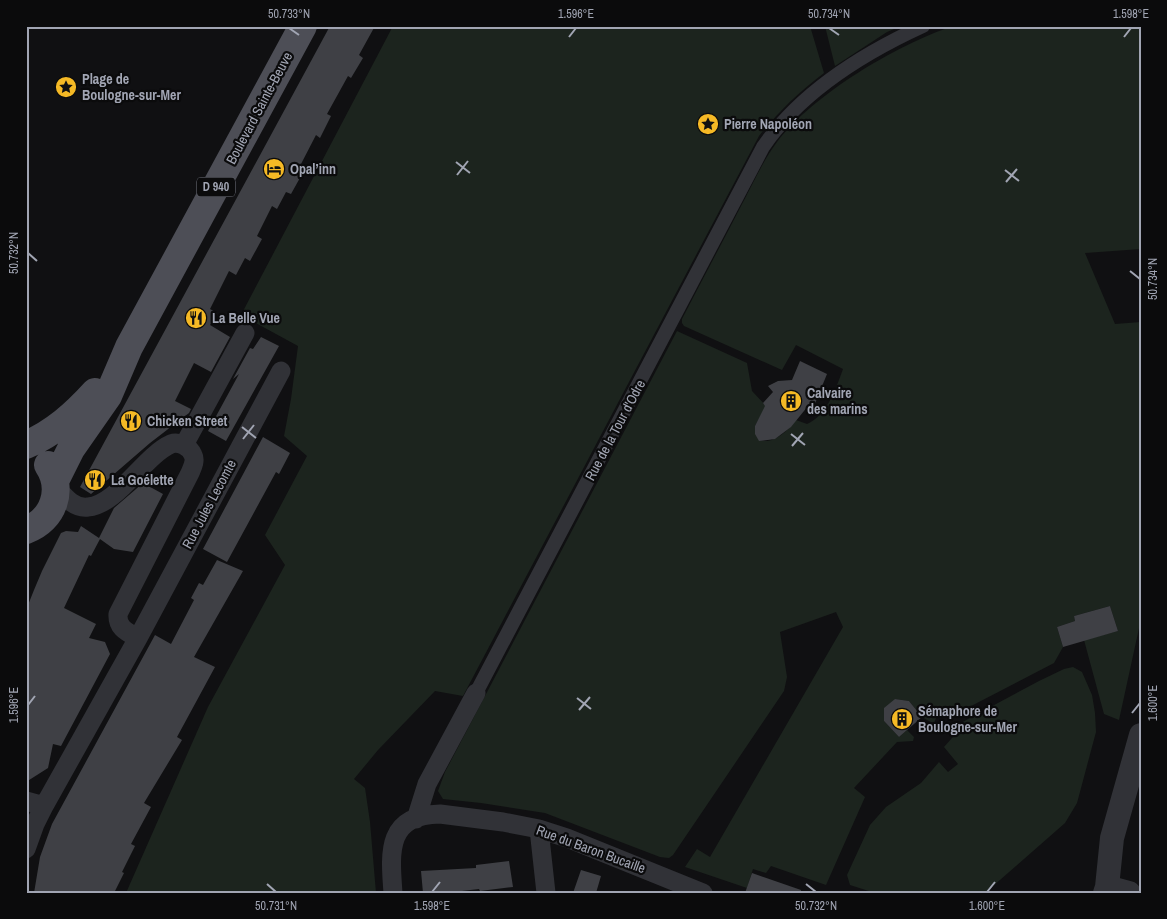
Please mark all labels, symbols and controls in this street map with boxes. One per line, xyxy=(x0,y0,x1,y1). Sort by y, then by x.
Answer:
text: 50.733°N xyxy=(268,6,310,22)
text: 1.596°E xyxy=(558,6,594,22)
text: 50.734°N xyxy=(808,6,850,22)
text: 1.598°E xyxy=(1113,6,1149,22)
street label: Boulevard Sainte-Beuve xyxy=(222,49,296,167)
place label: Plage de Boulogne-sur-Mer xyxy=(82,70,181,104)
place icon: Plage de Boulogne-sur-Mer xyxy=(54,75,78,99)
place icon: Pierre Napoléon xyxy=(696,112,720,136)
place label: Pierre Napoléon xyxy=(724,115,812,133)
hotel icon: Opal’inn xyxy=(262,157,286,181)
place label: Opal’inn xyxy=(290,160,336,178)
road number: D 940 xyxy=(197,178,235,196)
text: 50.732°N xyxy=(6,232,22,274)
text: 50.734°N xyxy=(1145,258,1161,300)
restaurant icon: La Belle Vue xyxy=(184,306,208,330)
place label: La Belle Vue xyxy=(212,309,280,327)
street label: Rue de la Tour d'Odre xyxy=(581,376,649,484)
place label: Calvaire des marins xyxy=(807,384,868,418)
building icon: Calvaire des marins xyxy=(779,389,803,413)
restaurant icon: Chicken Street xyxy=(119,409,143,433)
place label: Chicken Street xyxy=(147,412,228,430)
street label: Rue Jules Lecomte xyxy=(178,456,240,552)
restaurant icon: La Goélette xyxy=(83,468,107,492)
place label: La Goélette xyxy=(111,471,174,489)
text: 1.600°E xyxy=(1145,685,1161,721)
text: 1.596°E xyxy=(6,687,22,723)
place label: Sémaphore de Boulogne-sur-Mer xyxy=(918,702,1017,736)
building icon: Sémaphore de Boulogne-sur-Mer xyxy=(890,707,914,731)
street label: Rue du Baron Bucaille xyxy=(534,821,648,877)
text: 50.731°N xyxy=(255,898,297,914)
text: 1.598°E xyxy=(414,898,450,914)
text: 50.732°N xyxy=(795,898,837,914)
text: 1.600°E xyxy=(969,898,1005,914)

